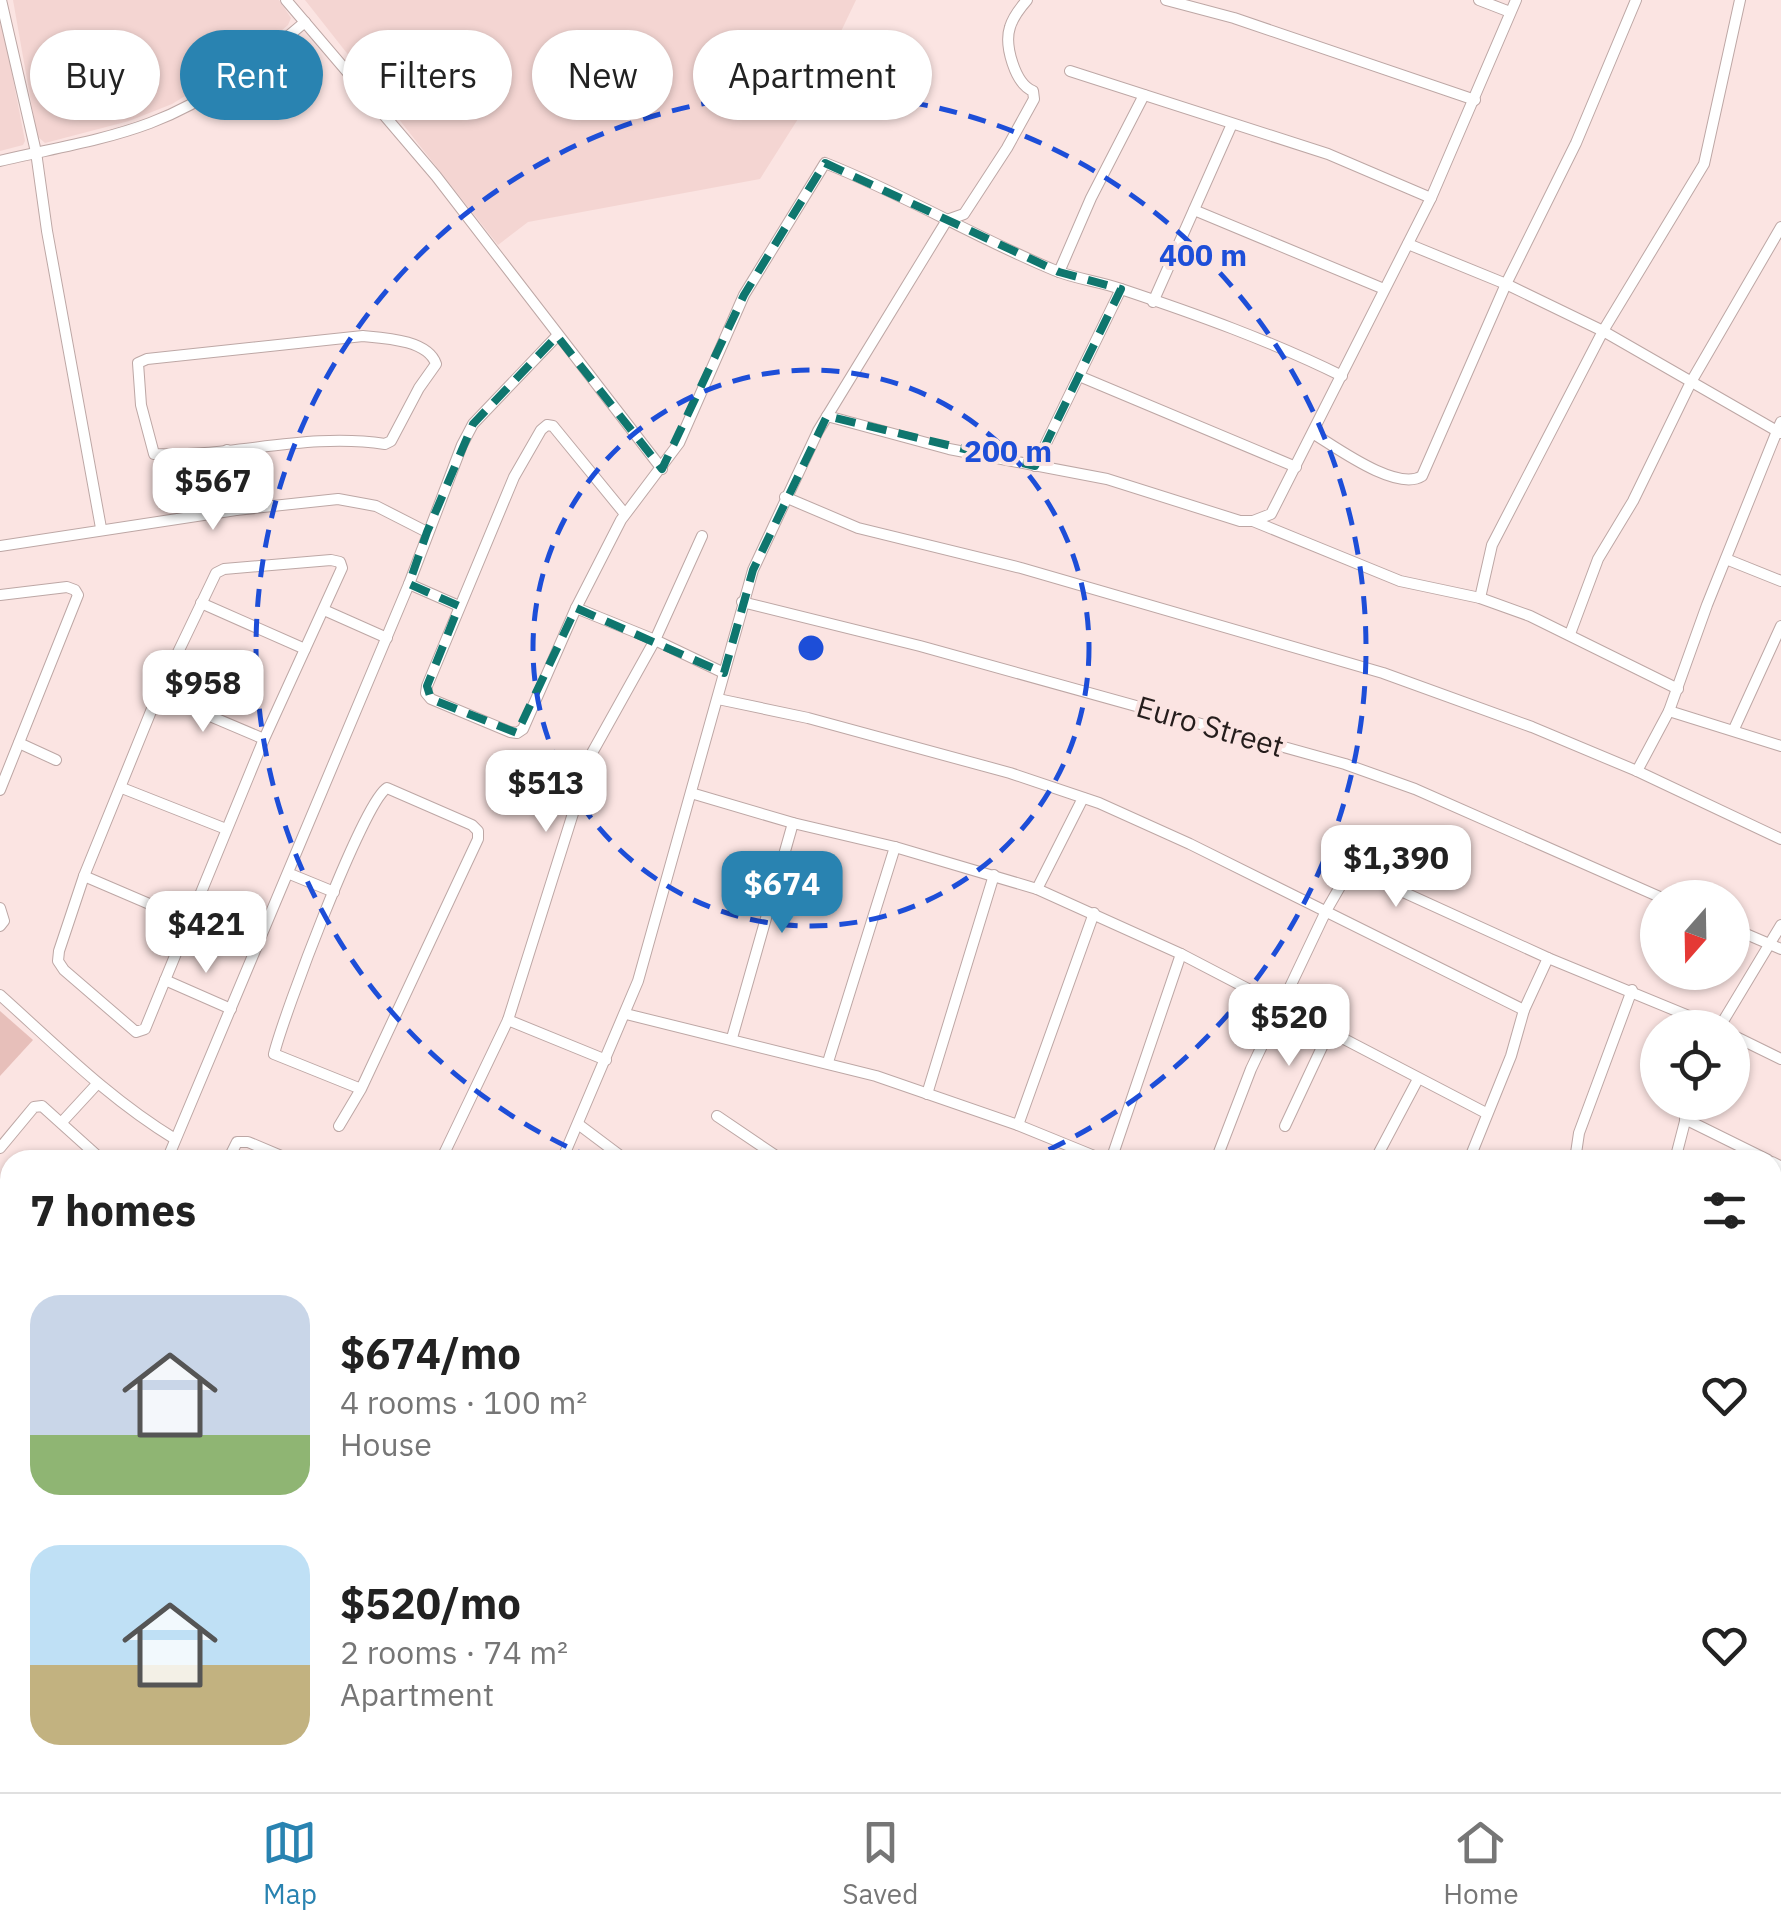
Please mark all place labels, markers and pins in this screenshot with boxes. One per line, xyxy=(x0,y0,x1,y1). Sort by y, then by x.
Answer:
pin: $567 xyxy=(154,448,272,533)
centre of rings xyxy=(793,630,829,666)
pin: $958 xyxy=(144,650,262,735)
pin: $513 xyxy=(487,750,605,835)
pin: $1,390 xyxy=(1315,825,1477,910)
pin: $674 xyxy=(723,851,841,936)
pin: $421 xyxy=(147,891,265,976)
pin: $520 xyxy=(1230,984,1348,1069)

